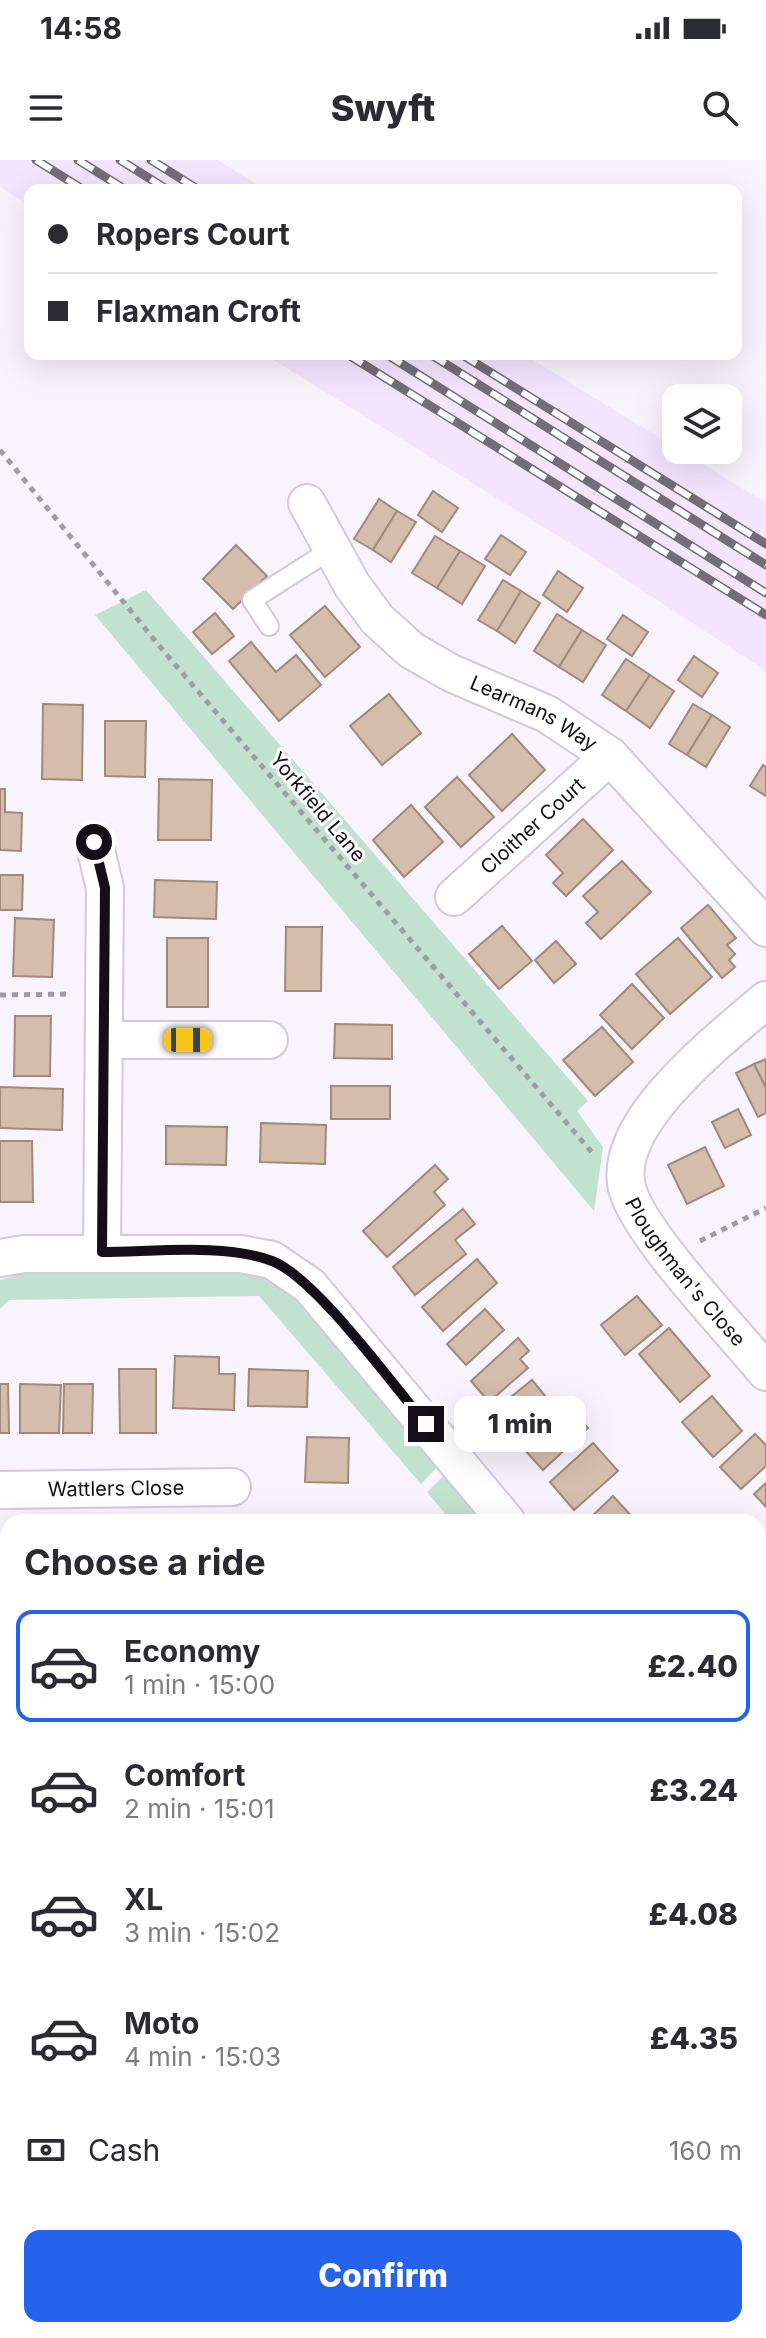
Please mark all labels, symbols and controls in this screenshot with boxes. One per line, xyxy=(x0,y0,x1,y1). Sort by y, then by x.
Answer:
text: 14:58 xyxy=(40,10,122,46)
icon: menu xyxy=(24,86,68,130)
text: Swyft xyxy=(331,86,435,130)
icon: search xyxy=(698,86,742,130)
text: Ropers Court xyxy=(96,216,290,252)
text: Flaxman Croft xyxy=(96,293,301,329)
map controls xyxy=(662,384,742,464)
button: layers xyxy=(662,384,742,464)
street label: Learmans Way xyxy=(467,671,602,756)
street label: Yorkfield Lane xyxy=(265,747,371,867)
street label: Cloither Court xyxy=(476,772,590,879)
route start xyxy=(76,824,112,860)
car xyxy=(164,1028,212,1052)
street label: Ploughman's Close xyxy=(620,1194,751,1351)
callout: 1 min xyxy=(454,1396,586,1452)
route end xyxy=(408,1406,444,1442)
text: 1 min xyxy=(487,1408,553,1439)
street label: Wattlers Close xyxy=(48,1476,184,1501)
text: Choose a ride xyxy=(24,1540,266,1584)
icon: car xyxy=(28,1630,100,1702)
text: Economy xyxy=(124,1633,260,1669)
text: £2.40 xyxy=(647,1648,738,1684)
text: 1 min · 15:00 xyxy=(124,1669,275,1700)
icon: car xyxy=(28,1754,100,1826)
text: Comfort xyxy=(124,1757,245,1793)
text: £3.24 xyxy=(650,1772,738,1808)
text: 2 min · 15:01 xyxy=(124,1793,275,1824)
icon: car xyxy=(28,1878,100,1950)
text: XL xyxy=(124,1881,163,1917)
text: £4.08 xyxy=(649,1896,738,1932)
text: 3 min · 15:02 xyxy=(124,1917,280,1948)
icon: car xyxy=(28,2002,100,2074)
text: Moto xyxy=(124,2005,199,2041)
text: £4.35 xyxy=(650,2020,738,2056)
text: 4 min · 15:03 xyxy=(124,2041,281,2072)
icon: cash xyxy=(24,2128,68,2172)
text: Cash xyxy=(88,2132,160,2168)
text: 160 m xyxy=(669,2135,742,2166)
button: Confirm xyxy=(24,2230,742,2322)

